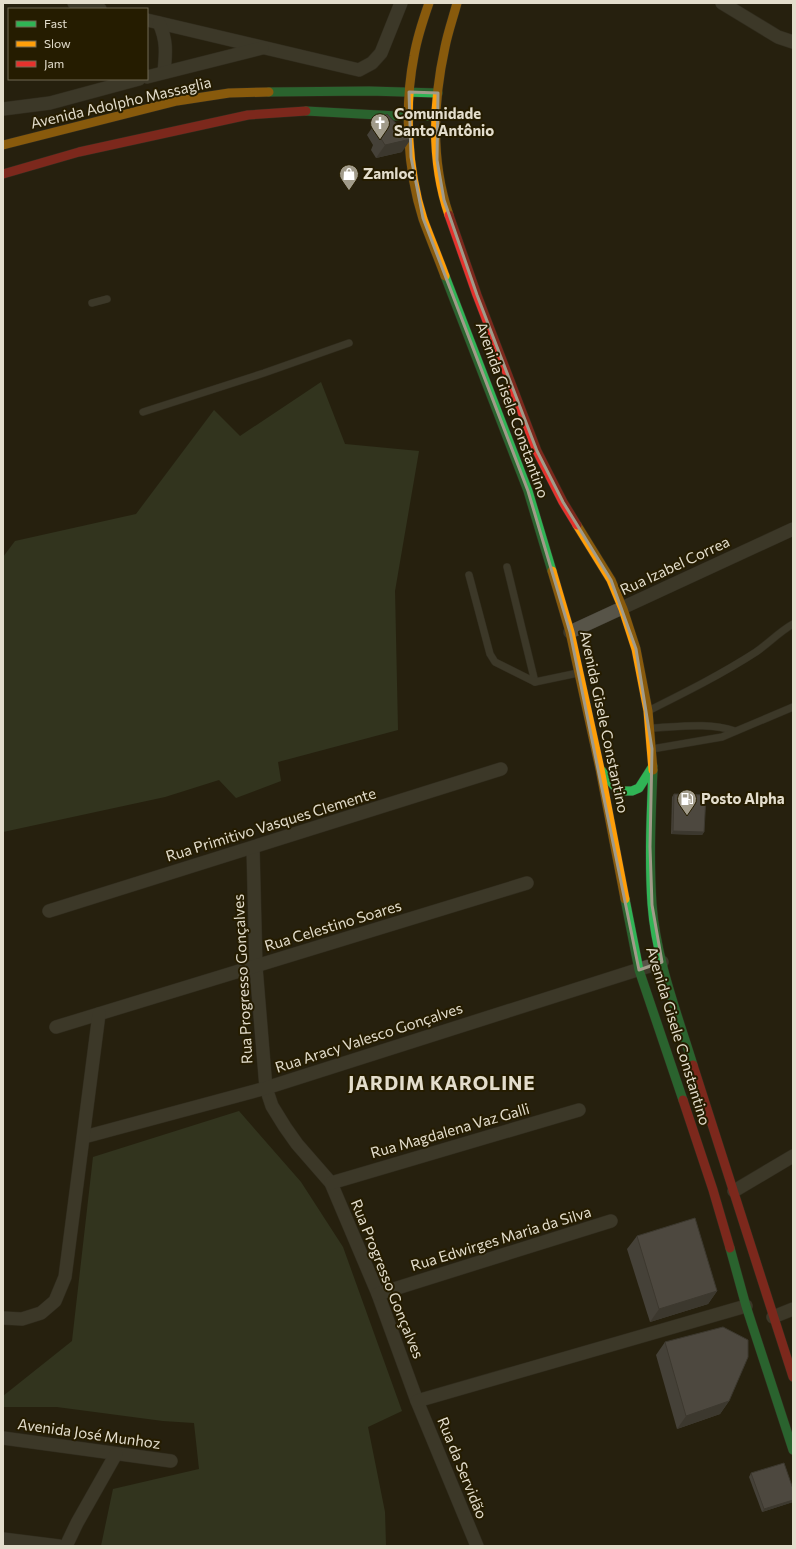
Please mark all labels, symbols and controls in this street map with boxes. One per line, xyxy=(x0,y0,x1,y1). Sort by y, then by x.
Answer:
legend xyxy=(8,8,148,80)
text: Fast xyxy=(44,16,67,30)
text: Slow xyxy=(44,36,71,50)
text: Jam xyxy=(44,56,64,71)
street label: Avenida Adolpho Massaglia xyxy=(29,72,213,132)
place label: Comunidade Santo Antônio xyxy=(394,104,494,139)
church icon: Comunidade Santo Antônio xyxy=(369,112,391,140)
shop icon: Zamloc xyxy=(338,163,360,191)
place label: Zamloc xyxy=(363,164,415,182)
street label: Avenida Gisele Constantino xyxy=(473,319,553,500)
street label: Rua Izabel Correa xyxy=(617,532,732,598)
street label: Avenida Gisele Constantino xyxy=(577,629,633,815)
street label: Rua Primitivo Vasques Clemente xyxy=(163,783,378,865)
fuel station icon: Posto Alpha xyxy=(676,788,698,816)
place label: Posto Alpha xyxy=(701,789,785,807)
street label: Rua Progresso Gonçalves xyxy=(229,893,255,1065)
street label: Rua Celestino Soares xyxy=(262,896,404,954)
street label: Avenida Gisele Constantino xyxy=(643,944,715,1127)
street label: Rua Aracy Valesco Gonçalves xyxy=(273,998,465,1076)
district label: JARDIM KAROLINE xyxy=(348,1071,536,1094)
street label: Rua Magdalena Vaz Galli xyxy=(368,1099,531,1161)
street label: Rua Progresso Gonçalves xyxy=(348,1196,428,1361)
street label: Rua Edwirges Maria da Silva xyxy=(408,1202,593,1274)
street label: Avenida José Munhoz xyxy=(17,1414,162,1452)
street label: Rua da Servidão xyxy=(434,1414,492,1521)

